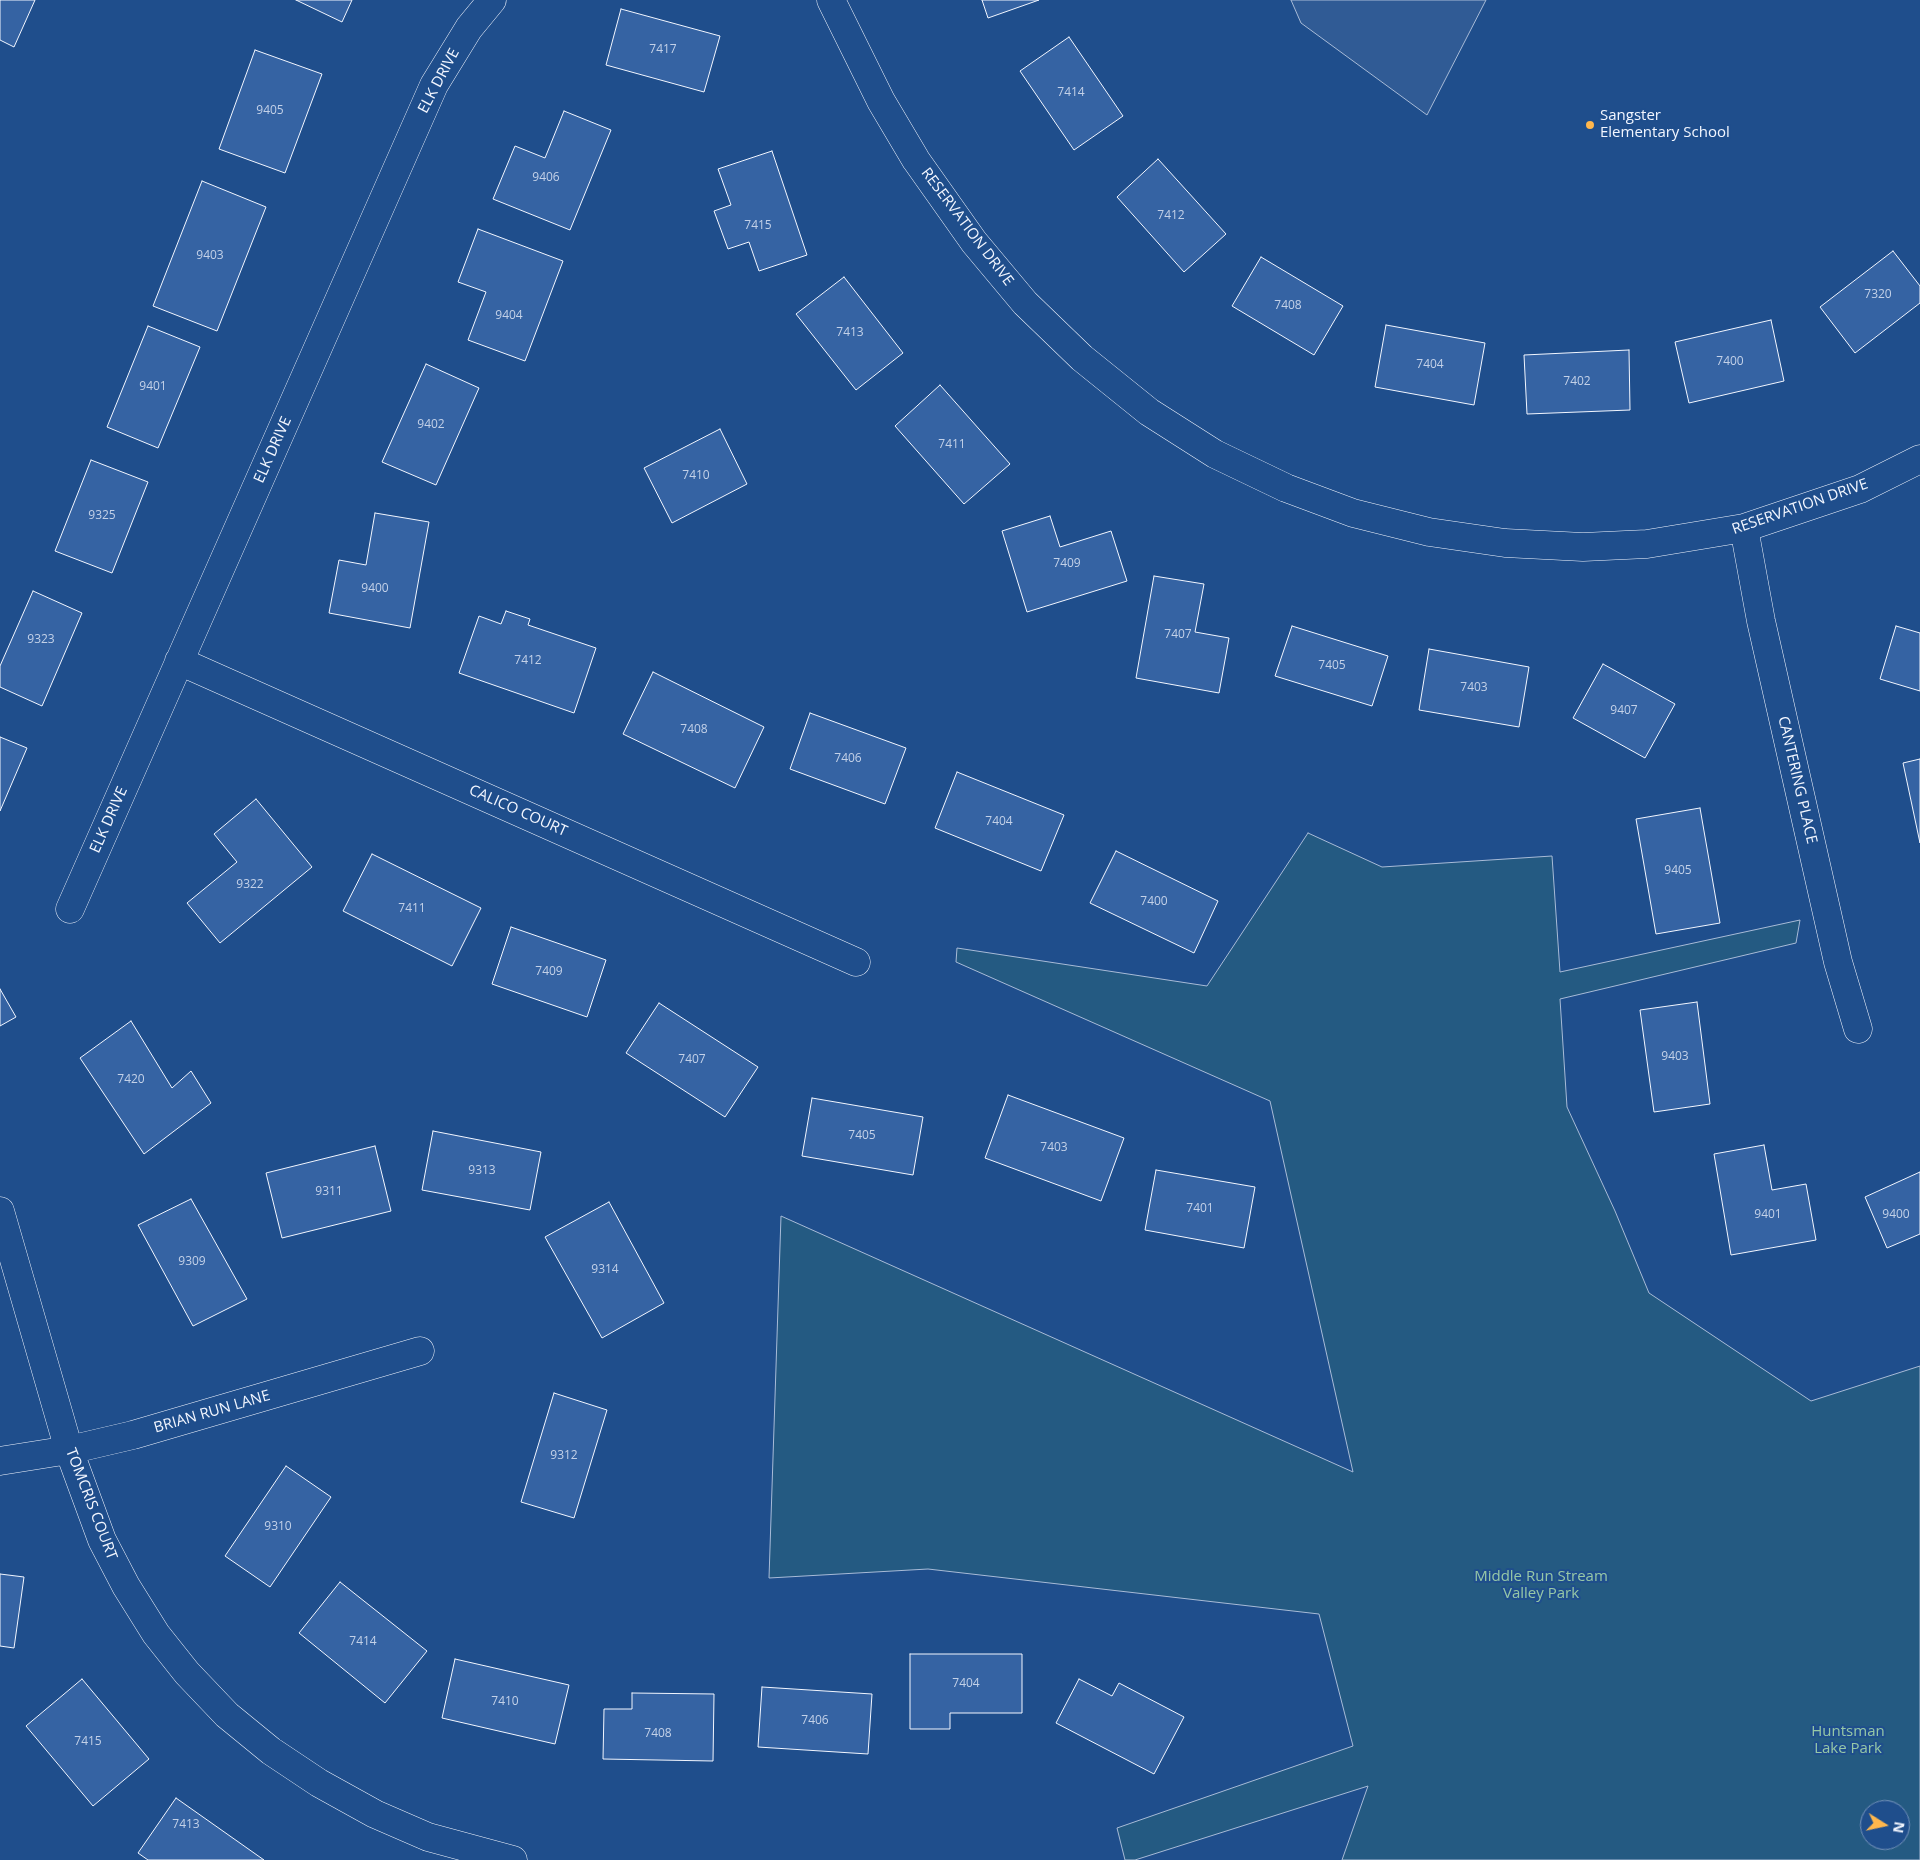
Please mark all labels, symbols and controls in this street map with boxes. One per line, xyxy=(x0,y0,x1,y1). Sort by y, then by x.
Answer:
house number: 7417 xyxy=(649,43,677,57)
street label: ELK DRIVE xyxy=(414,45,464,117)
house number: 7414 xyxy=(1057,86,1085,100)
house number: 9405 xyxy=(256,104,284,118)
place label: Sangster Elementary School xyxy=(1600,107,1730,142)
marker: Sangster Elementary School xyxy=(1584,119,1596,131)
street label: RESERVATION DRIVE xyxy=(917,165,1017,289)
house number: 9406 xyxy=(532,171,560,185)
house number: 7412 xyxy=(1157,209,1185,223)
house number: 7415 xyxy=(744,219,772,233)
house number: 9403 xyxy=(196,249,224,263)
house number: 7320 xyxy=(1864,288,1892,302)
house number: 7408 xyxy=(1274,299,1302,313)
house number: 9404 xyxy=(495,309,523,323)
house number: 7413 xyxy=(836,326,864,340)
house number: 7400 xyxy=(1716,355,1744,369)
house number: 7404 xyxy=(1416,358,1444,372)
house number: 7402 xyxy=(1563,375,1591,389)
house number: 9401 xyxy=(139,380,167,394)
street label: ELK DRIVE xyxy=(250,414,296,486)
house number: 9402 xyxy=(417,418,445,432)
house number: 7411 xyxy=(938,438,966,452)
house number: 7410 xyxy=(682,469,710,483)
street label: RESERVATION DRIVE xyxy=(1730,475,1870,539)
house number: 9325 xyxy=(88,509,116,523)
house number: 7409 xyxy=(1053,557,1081,571)
house number: 9400 xyxy=(361,582,389,596)
house number: 7407 xyxy=(1164,628,1192,642)
house number: 9323 xyxy=(27,633,55,647)
house number: 7412 xyxy=(514,654,542,668)
house number: 7405 xyxy=(1318,659,1346,673)
house number: 7403 xyxy=(1460,681,1488,695)
house number: 9407 xyxy=(1610,704,1638,718)
street label: CANTERING PLACE xyxy=(1774,714,1820,846)
house number: 7408 xyxy=(680,723,708,737)
house number: 7406 xyxy=(834,752,862,766)
street label: CALICO COURT xyxy=(466,781,570,841)
street label: ELK DRIVE xyxy=(86,784,132,856)
house number: 7404 xyxy=(985,815,1013,829)
house number: 9405 xyxy=(1664,864,1692,878)
house number: 9322 xyxy=(236,878,264,892)
house number: 7400 xyxy=(1140,895,1168,909)
house number: 7411 xyxy=(398,902,426,916)
house number: 7409 xyxy=(535,965,563,979)
house number: 9403 xyxy=(1661,1050,1689,1064)
house number: 7407 xyxy=(678,1053,706,1067)
house number: 7420 xyxy=(117,1073,145,1087)
house number: 7405 xyxy=(848,1129,876,1143)
house number: 7403 xyxy=(1040,1141,1068,1155)
house number: 9313 xyxy=(468,1164,496,1178)
house number: 9311 xyxy=(315,1185,343,1199)
house number: 7401 xyxy=(1186,1202,1214,1216)
house number: 9401 xyxy=(1754,1208,1782,1222)
house number: 9400 xyxy=(1882,1208,1910,1222)
house number: 9309 xyxy=(178,1255,206,1269)
house number: 9314 xyxy=(591,1263,619,1277)
street label: BRIAN RUN LANE xyxy=(152,1387,272,1437)
street label: TOMCRIS COURT xyxy=(61,1446,121,1562)
house number: 9312 xyxy=(550,1449,578,1463)
house number: 9310 xyxy=(264,1520,292,1534)
park label: Middle Run Stream Valley Park xyxy=(1474,1568,1608,1603)
house number: 7414 xyxy=(349,1635,377,1649)
house number: 7404 xyxy=(952,1677,980,1691)
house number: 7410 xyxy=(491,1695,519,1709)
house number: 7406 xyxy=(801,1714,829,1728)
park label: Huntsman Lake Park xyxy=(1811,1723,1885,1758)
house number: 7408 xyxy=(644,1727,672,1741)
house number: 7415 xyxy=(74,1735,102,1749)
north arrow xyxy=(1860,1800,1910,1850)
house number: 7413 xyxy=(172,1818,200,1832)
text: N xyxy=(1889,1820,1910,1835)

